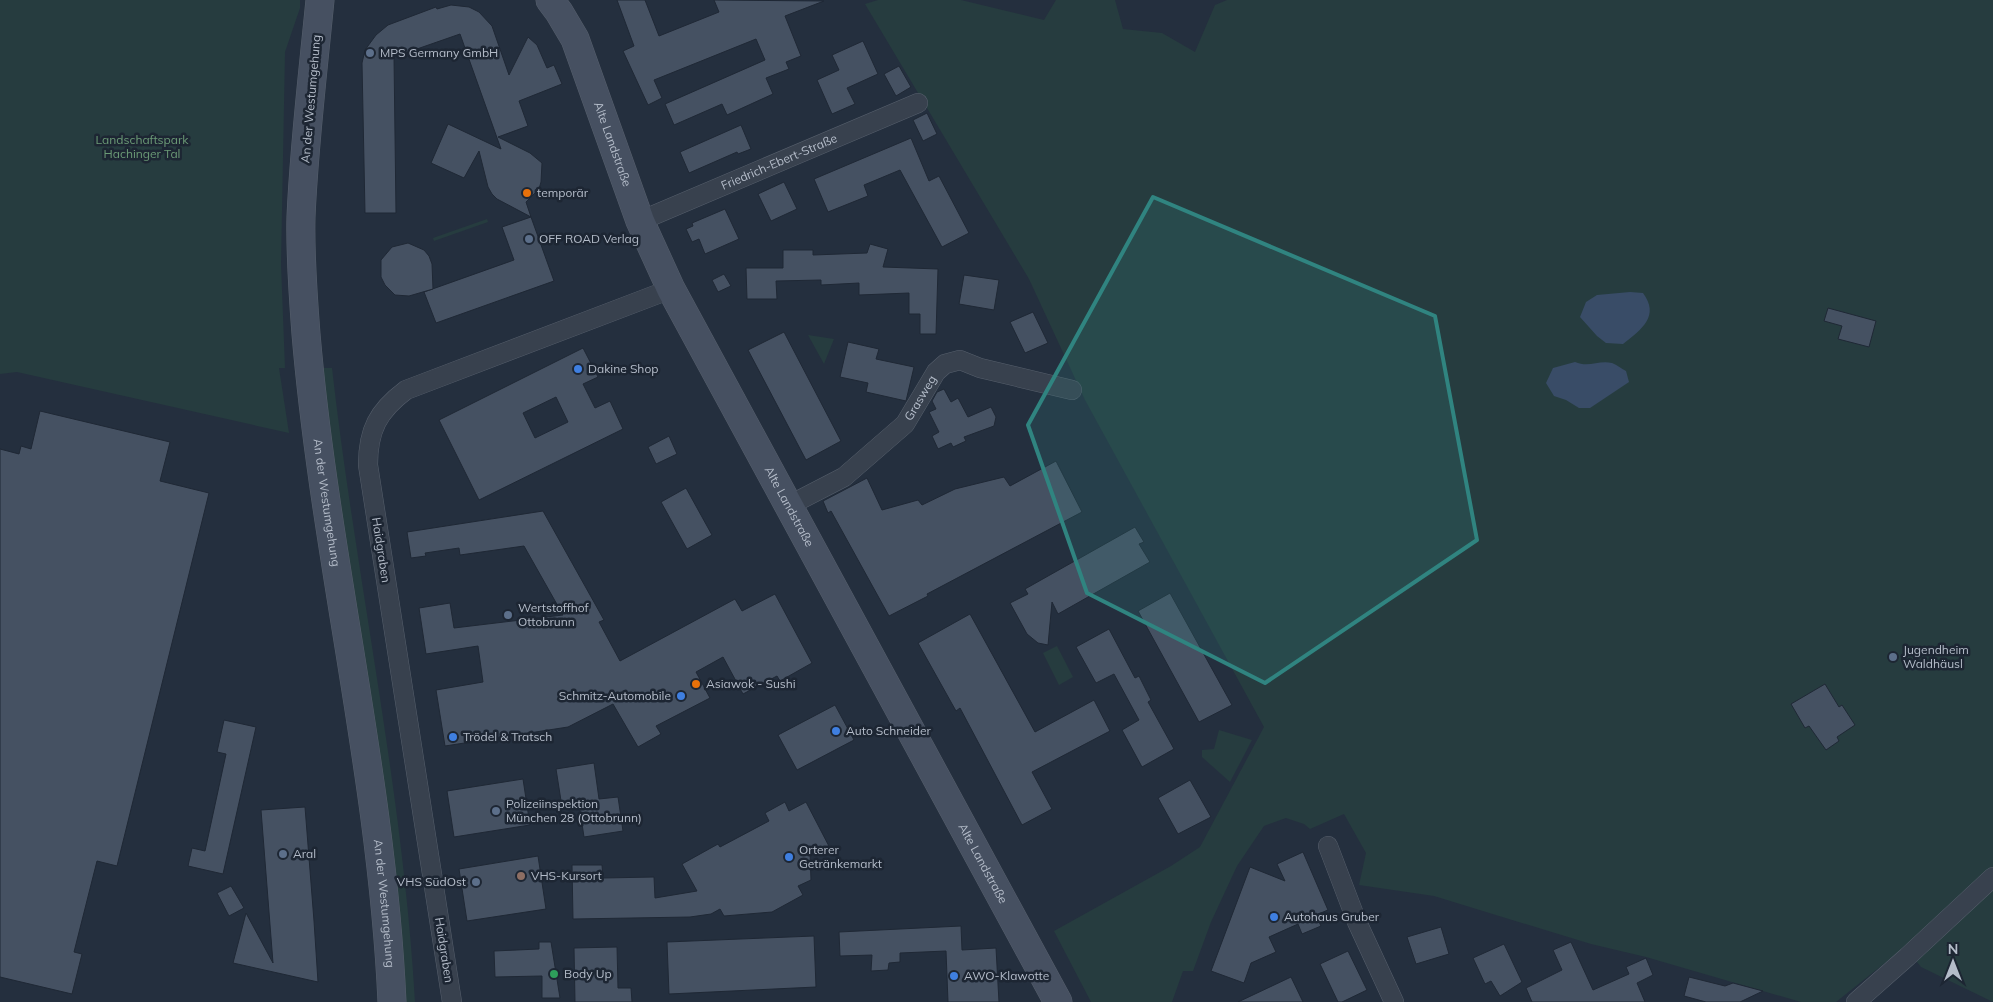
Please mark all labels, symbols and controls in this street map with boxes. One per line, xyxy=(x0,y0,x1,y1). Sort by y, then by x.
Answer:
street label: An der Westumgehung xyxy=(297,34,324,164)
place label: MPS Germany GmbH xyxy=(380,45,498,60)
marker: MPS Germany GmbH xyxy=(364,47,376,59)
street label: Alte Landstraße xyxy=(591,99,635,188)
street label: Friedrich-Ebert-Straße xyxy=(718,130,839,193)
park label: Landschaftspark Hachinger Tal xyxy=(96,132,189,161)
place label: temporär xyxy=(537,185,589,200)
marker: temporär xyxy=(521,187,533,199)
place label: OFF ROAD Verlag xyxy=(539,231,639,246)
marker: OFF ROAD Verlag xyxy=(523,233,535,245)
place label: Dakine Shop xyxy=(588,361,658,376)
marker: Dakine Shop xyxy=(572,363,584,375)
street label: Grasweg xyxy=(901,372,939,423)
street label: An der Westumgehung xyxy=(310,438,344,568)
street label: Alte Landstraße xyxy=(762,464,817,549)
street label: Haidgraben xyxy=(369,516,394,584)
place label: Wertstoffhof Ottobrunn xyxy=(518,600,590,629)
marker: Wertstoffhof Ottobrunn xyxy=(502,609,514,621)
place label: Jugendheim Waldhäusl xyxy=(1903,642,1969,671)
marker: Jugendheim Waldhäusl xyxy=(1887,651,1899,663)
place label: Asiawok - Sushi xyxy=(706,676,796,691)
marker: Asiawok - Sushi xyxy=(690,678,702,690)
place label: Schmitz-Automobile xyxy=(559,688,671,703)
marker: Schmitz-Automobile xyxy=(675,690,687,702)
place label: Auto Schneider xyxy=(846,723,931,738)
marker: Auto Schneider xyxy=(830,725,842,737)
place label: Trödel & Tratsch xyxy=(463,729,552,744)
marker: Trödel & Tratsch xyxy=(447,731,459,743)
place label: Polizeiinspektion München 28 (Ottobrunn) xyxy=(506,796,642,825)
marker: Polizeiinspektion München 28 (Ottobrunn) xyxy=(490,805,502,817)
street label: Alte Landstraße xyxy=(955,820,1011,906)
street label: An der Westumgehung xyxy=(371,838,398,968)
place label: Orterer Getränkemarkt xyxy=(799,842,882,871)
place label: Aral xyxy=(293,846,316,861)
marker: Aral xyxy=(277,848,289,860)
marker: Orterer Getränkemarkt xyxy=(783,851,795,863)
place label: VHS-Kursort xyxy=(531,868,602,883)
marker: VHS-Kursort xyxy=(515,870,527,882)
place label: VHS SüdOst xyxy=(397,874,466,889)
marker: VHS SüdOst xyxy=(470,876,482,888)
place label: Autohaus Gruber xyxy=(1284,909,1380,924)
marker: Autohaus Gruber xyxy=(1268,911,1280,923)
street label: Haidgraben xyxy=(432,916,457,984)
north arrow xyxy=(1928,937,1978,987)
text: N xyxy=(1948,940,1958,958)
place label: Body Up xyxy=(564,966,612,981)
marker: Body Up xyxy=(548,968,560,980)
place label: AWO-Klawotte xyxy=(964,968,1049,983)
marker: AWO-Klawotte xyxy=(948,970,960,982)

